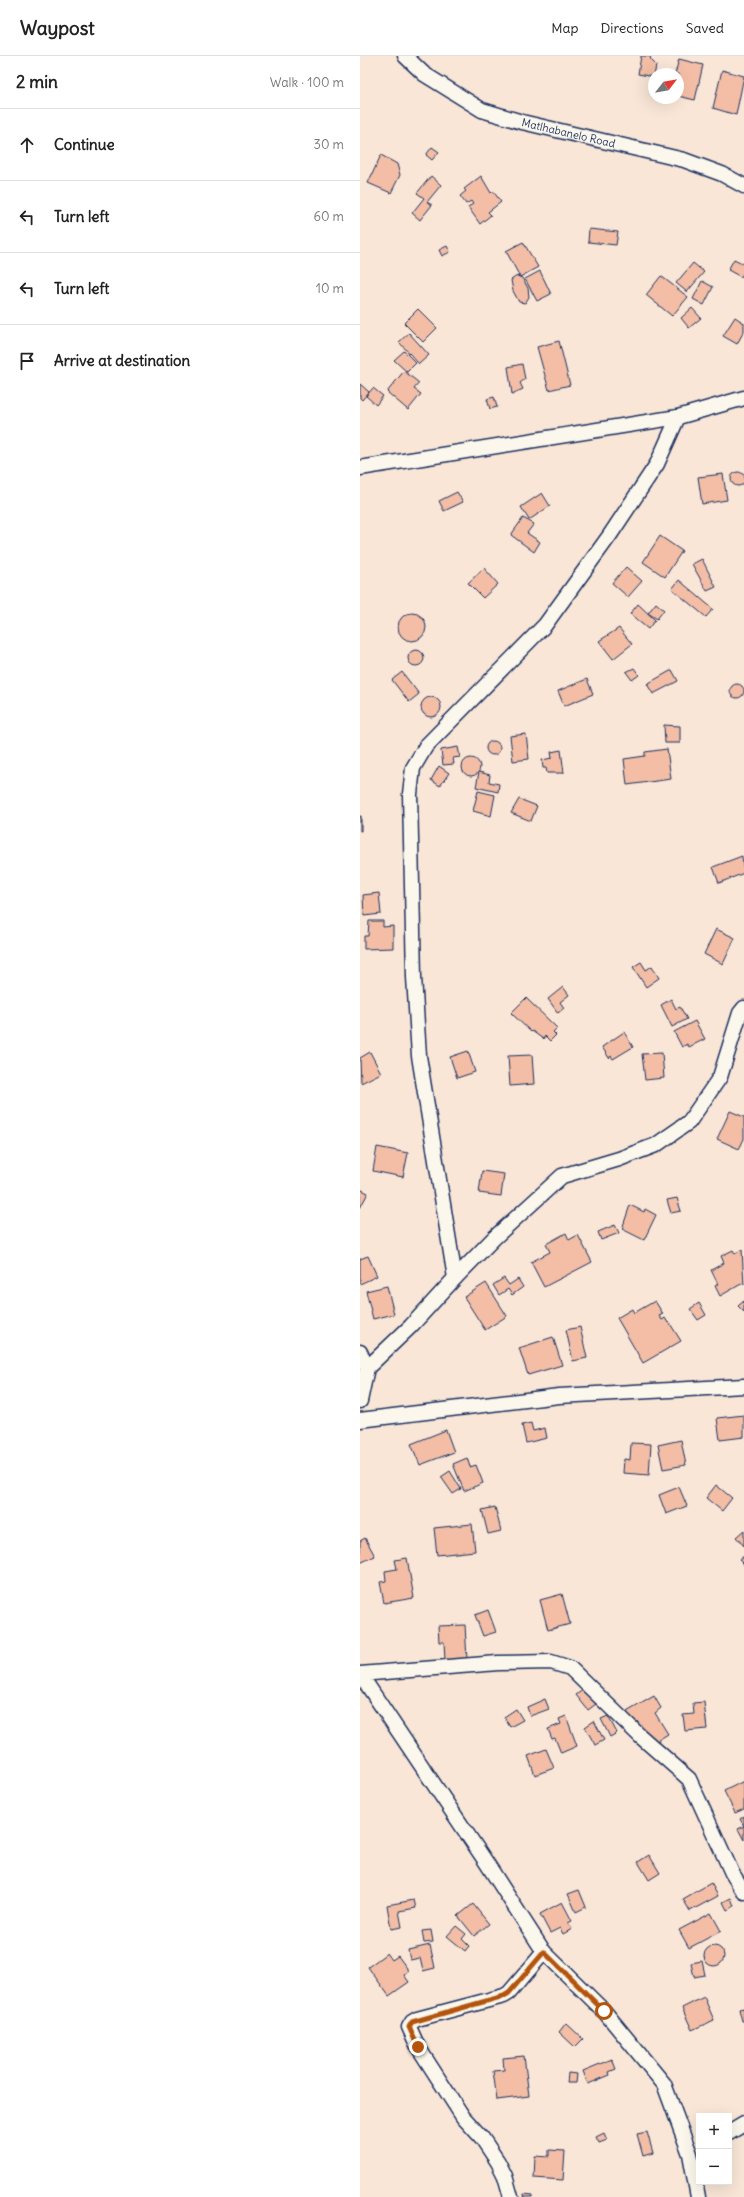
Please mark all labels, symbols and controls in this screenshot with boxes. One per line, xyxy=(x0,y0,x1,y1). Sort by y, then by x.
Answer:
text: Waypost xyxy=(20,16,95,40)
text: Map xyxy=(551,19,578,37)
text: Directions xyxy=(600,19,664,37)
text: Saved xyxy=(686,19,724,37)
north arrow xyxy=(648,68,684,104)
text: 2 min xyxy=(16,71,58,93)
text: Walk · 100 m xyxy=(270,74,344,91)
street label: Matlhabanelo Road xyxy=(520,115,617,151)
icon: ahead xyxy=(16,134,38,156)
text: Continue xyxy=(54,135,115,154)
text: 30 m xyxy=(314,136,344,153)
icon: left xyxy=(16,206,38,228)
text: Turn left xyxy=(54,207,109,226)
text: 60 m xyxy=(313,208,344,225)
icon: left xyxy=(16,278,38,300)
text: Turn left xyxy=(54,279,109,298)
text: 10 m xyxy=(316,280,344,297)
icon: arrive xyxy=(16,350,38,372)
text: Arrive at destination xyxy=(54,351,190,370)
route start xyxy=(595,2002,613,2020)
route end xyxy=(409,2038,427,2056)
map controls xyxy=(696,2113,732,2185)
button: + xyxy=(696,2113,732,2149)
button: − xyxy=(696,2149,732,2185)

